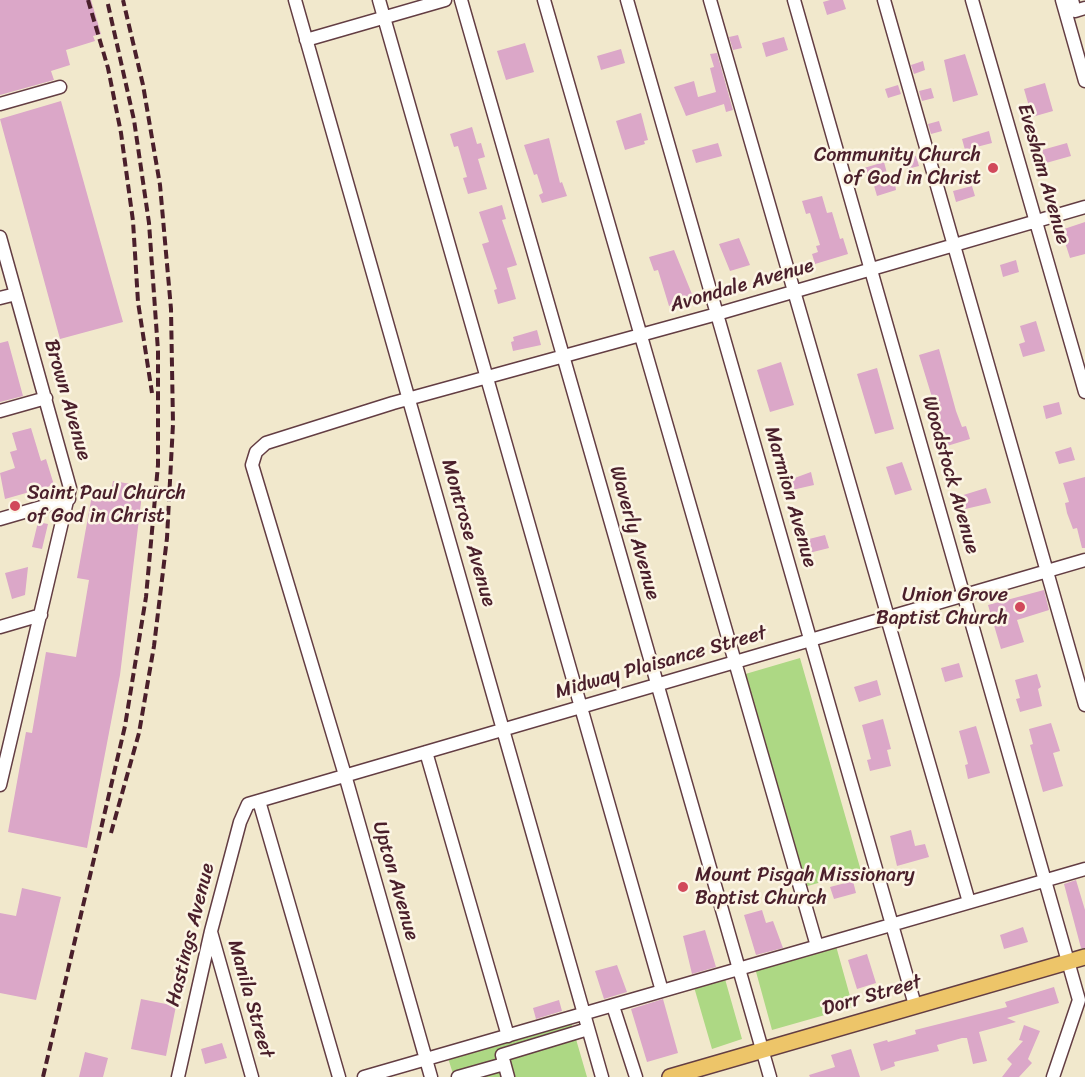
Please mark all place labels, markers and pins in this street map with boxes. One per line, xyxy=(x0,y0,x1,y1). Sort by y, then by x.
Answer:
place label: Community Church of God in Christ xyxy=(814,144,981,191)
marker: Community Church of God in Christ xyxy=(986,161,1000,175)
place label: Saint Paul Church of God in Christ xyxy=(27,482,186,529)
marker: Saint Paul Church of God in Christ xyxy=(8,499,22,513)
place label: Union Grove Baptist Church xyxy=(876,584,1008,631)
marker: Union Grove Baptist Church xyxy=(1013,600,1027,614)
place label: Mount Pisgah Missionary Baptist Church xyxy=(695,864,915,911)
marker: Mount Pisgah Missionary Baptist Church xyxy=(676,880,690,894)

